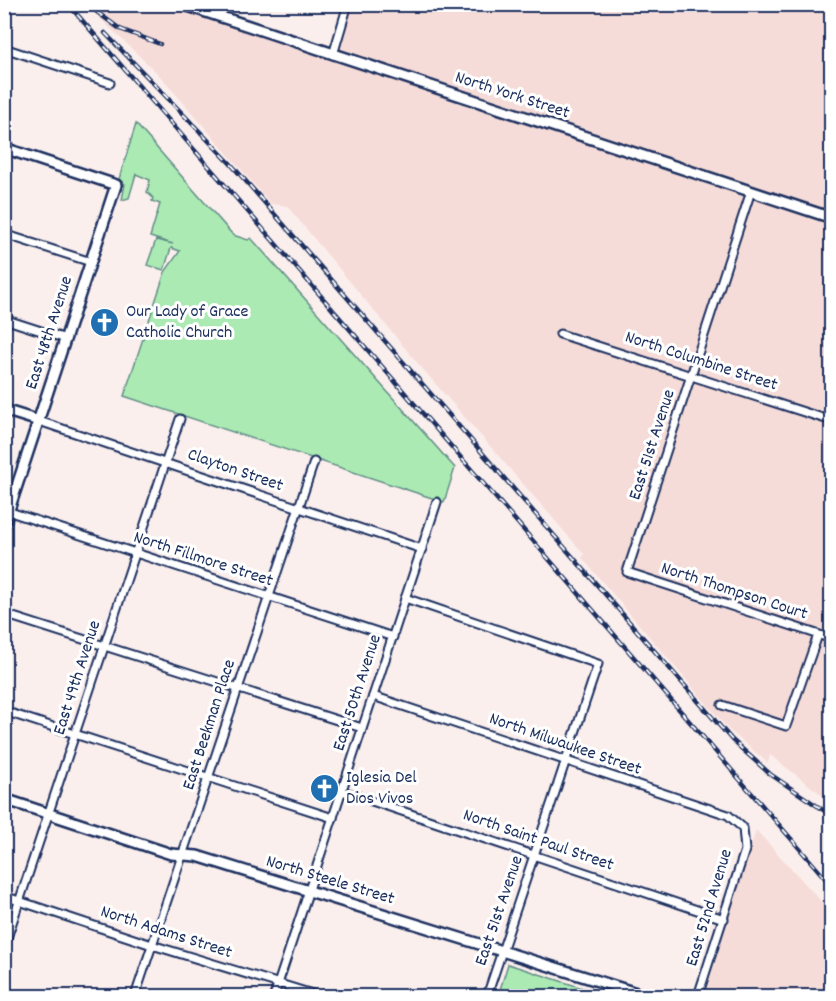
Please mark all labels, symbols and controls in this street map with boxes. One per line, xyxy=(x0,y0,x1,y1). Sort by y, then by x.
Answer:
street label: North York Street xyxy=(451,66,573,126)
street label: East 48th Avenue xyxy=(20,273,80,393)
place label: Our Lady of Grace Catholic Church xyxy=(126,300,248,346)
church icon: Our Lady of Grace Catholic Church xyxy=(89,306,121,338)
street label: North Columbine Street xyxy=(621,326,781,399)
street label: East 51st Avenue xyxy=(623,386,683,503)
street label: Clayton Street xyxy=(184,443,287,499)
street label: North Fillmore Street xyxy=(130,526,276,594)
street label: North Thompson Court xyxy=(658,557,811,628)
street label: East 49th Avenue xyxy=(48,618,108,738)
street label: East 50th Avenue xyxy=(327,631,389,755)
street label: East Beekman Place xyxy=(177,656,243,794)
street label: North Milwaukee Street xyxy=(485,707,645,783)
place label: Iglesia Del Dios Vivos xyxy=(346,766,417,812)
church icon: Iglesia Del Dios Vivos xyxy=(309,772,341,804)
street label: North Saint Paul Street xyxy=(459,803,617,879)
street label: East 52nd Avenue xyxy=(680,846,740,970)
street label: North Steele Street xyxy=(263,850,398,913)
street label: East 51st Avenue xyxy=(469,853,531,969)
street label: North Adams Street xyxy=(97,900,235,966)

